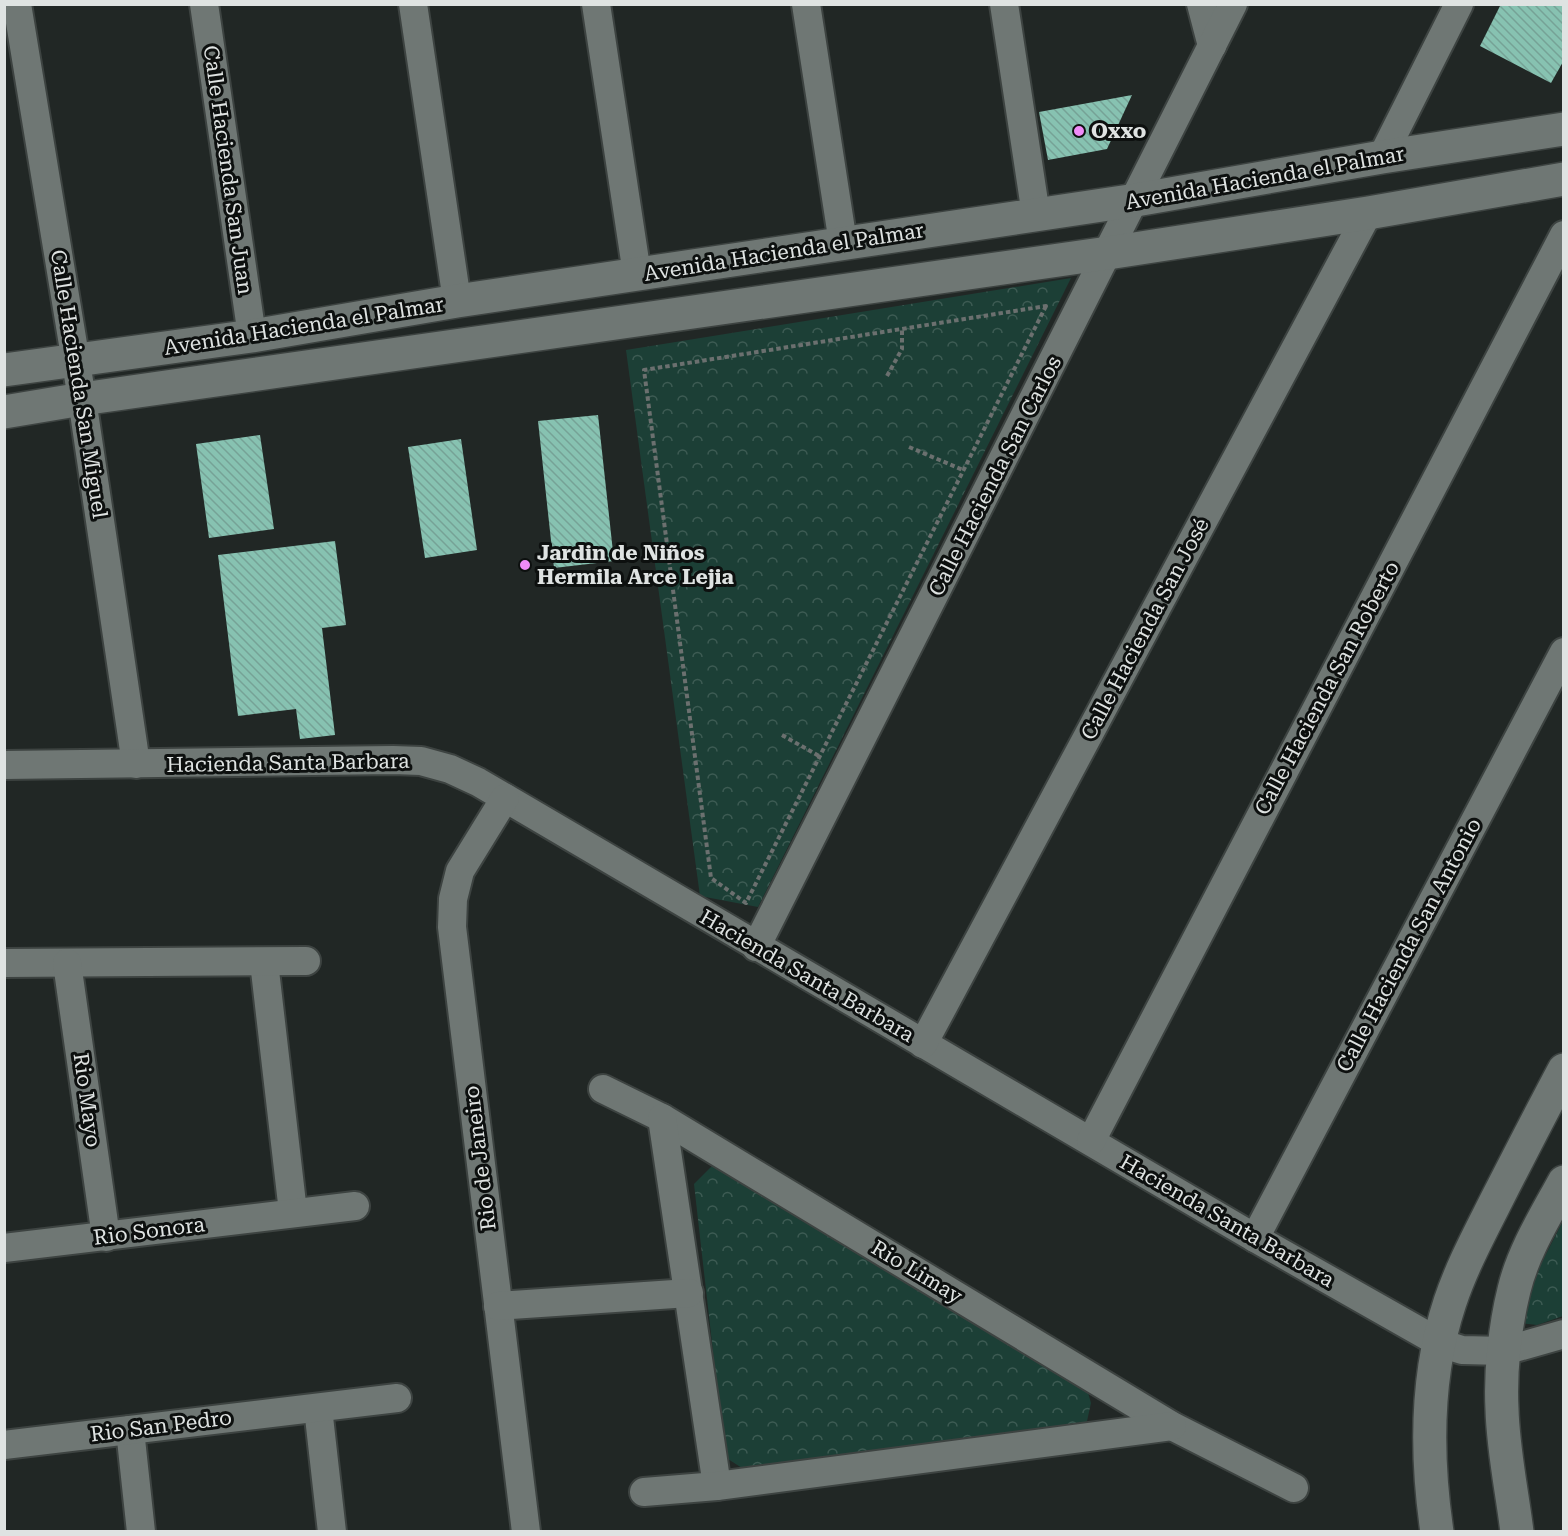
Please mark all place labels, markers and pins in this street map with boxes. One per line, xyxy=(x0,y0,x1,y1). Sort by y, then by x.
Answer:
place label: Oxxo xyxy=(1091,119,1146,143)
marker: Oxxo xyxy=(1072,124,1086,138)
place label: Jardin de Niños Hermila Arce Lejia xyxy=(537,541,735,589)
marker: Jardin de Niños Hermila Arce Lejia xyxy=(518,558,532,572)

